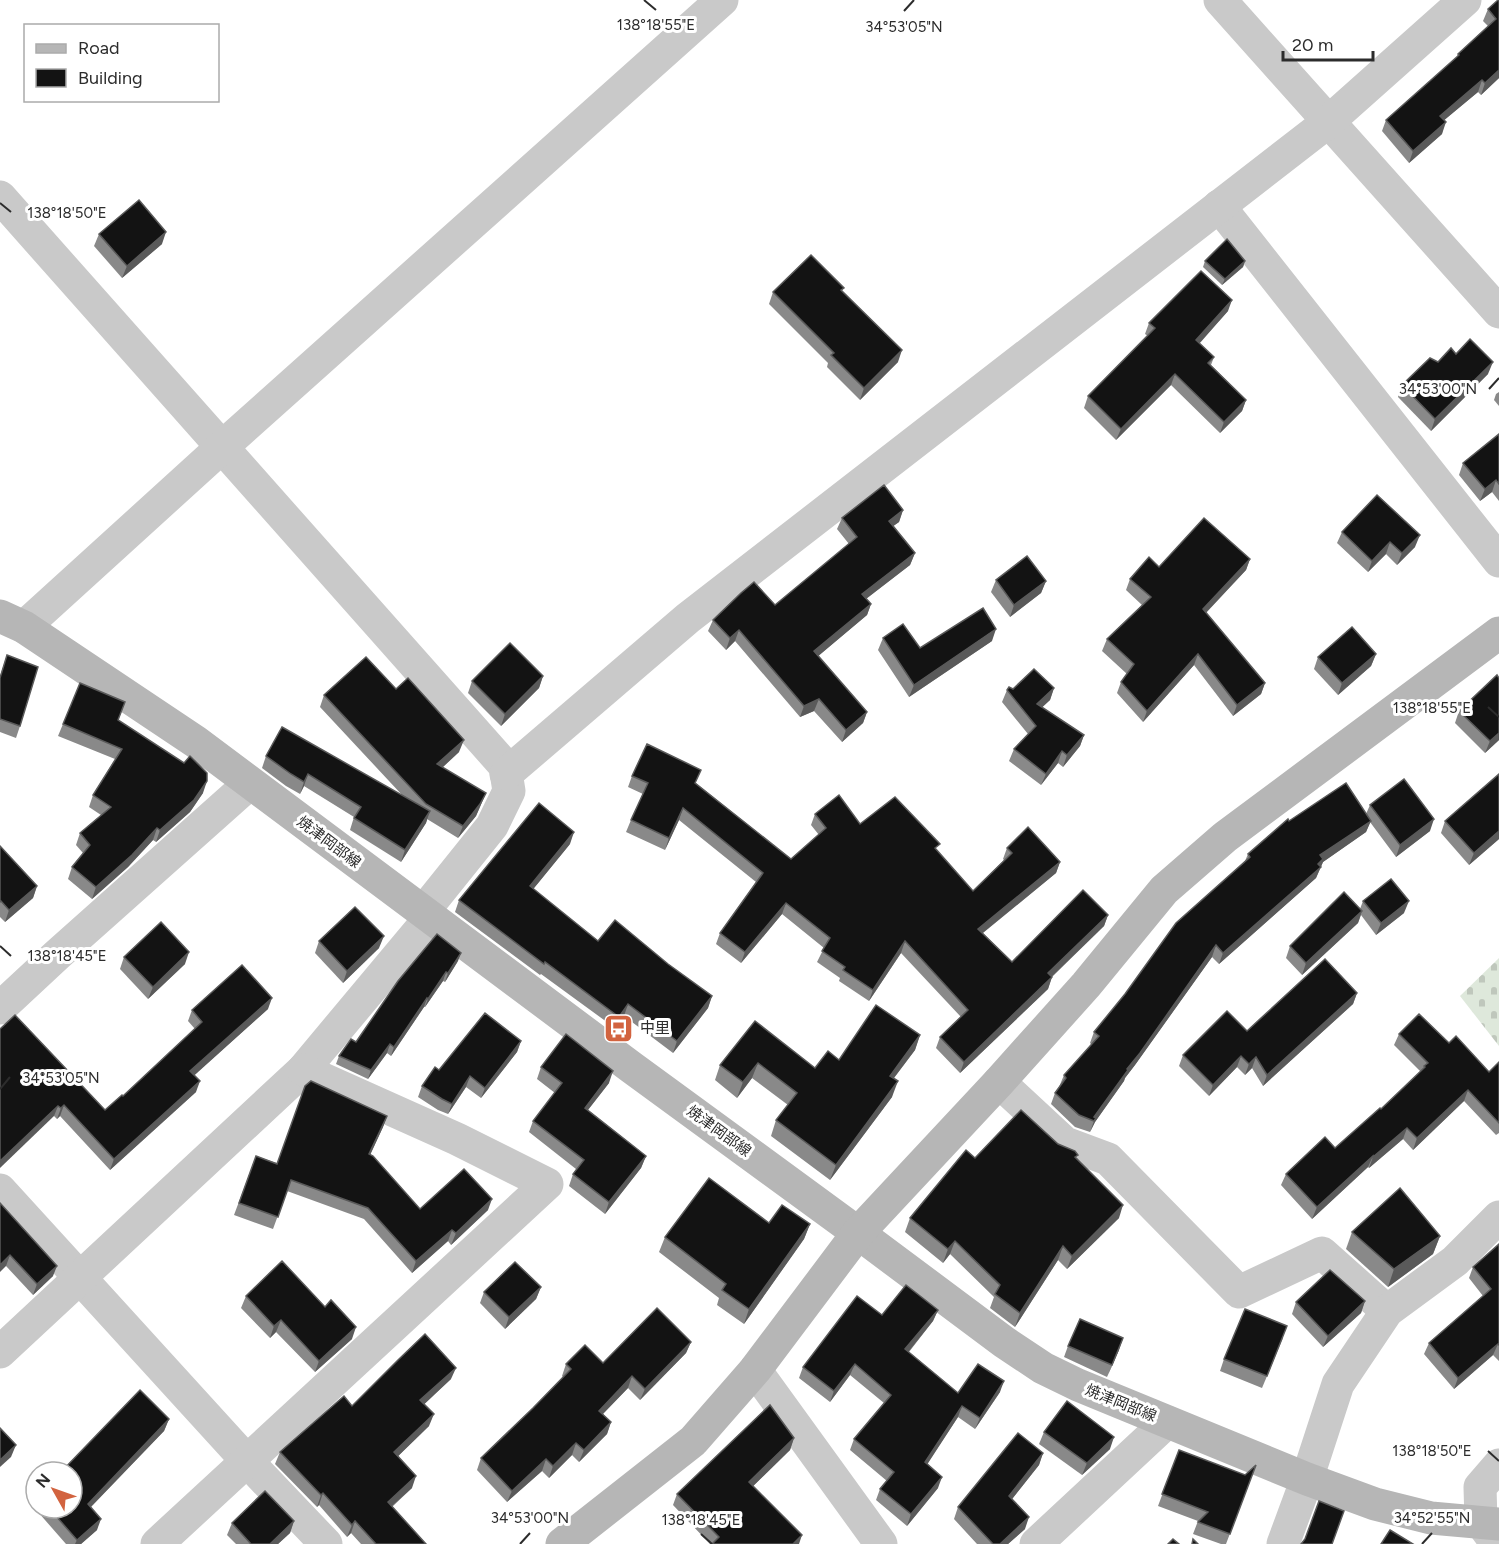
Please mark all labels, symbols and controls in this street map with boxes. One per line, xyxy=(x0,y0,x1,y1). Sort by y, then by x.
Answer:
text: 138°18'55"E xyxy=(617,16,695,34)
text: 34°53'05"N xyxy=(865,18,943,36)
legend xyxy=(24,24,219,102)
scale bar xyxy=(1283,24,1373,62)
text: 20 m xyxy=(1292,34,1333,56)
text: Road xyxy=(78,37,119,59)
text: Building xyxy=(78,67,143,89)
text: 138°18'50"E xyxy=(27,204,107,222)
text: 34°53'00"N xyxy=(1399,380,1477,398)
text: 138°18'55"E xyxy=(1393,699,1471,717)
street label: 焼津岡部線 xyxy=(294,812,364,872)
text: 138°18'45"E xyxy=(27,947,107,965)
bus stop icon: 中里 xyxy=(603,1012,635,1044)
place label: 中里 xyxy=(640,1019,670,1037)
text: 34°53'05"N xyxy=(22,1069,100,1087)
street label: 焼津岡部線 xyxy=(683,1102,755,1160)
street label: 焼津岡部線 xyxy=(1083,1381,1159,1425)
text: 138°18'50"E xyxy=(1392,1442,1472,1460)
north arrow xyxy=(24,1460,84,1520)
text: N xyxy=(32,1470,54,1492)
text: 34°53'00"N xyxy=(491,1509,569,1527)
text: 34°52'55"N xyxy=(1394,1509,1470,1527)
text: 138°18'45"E xyxy=(661,1511,741,1529)

